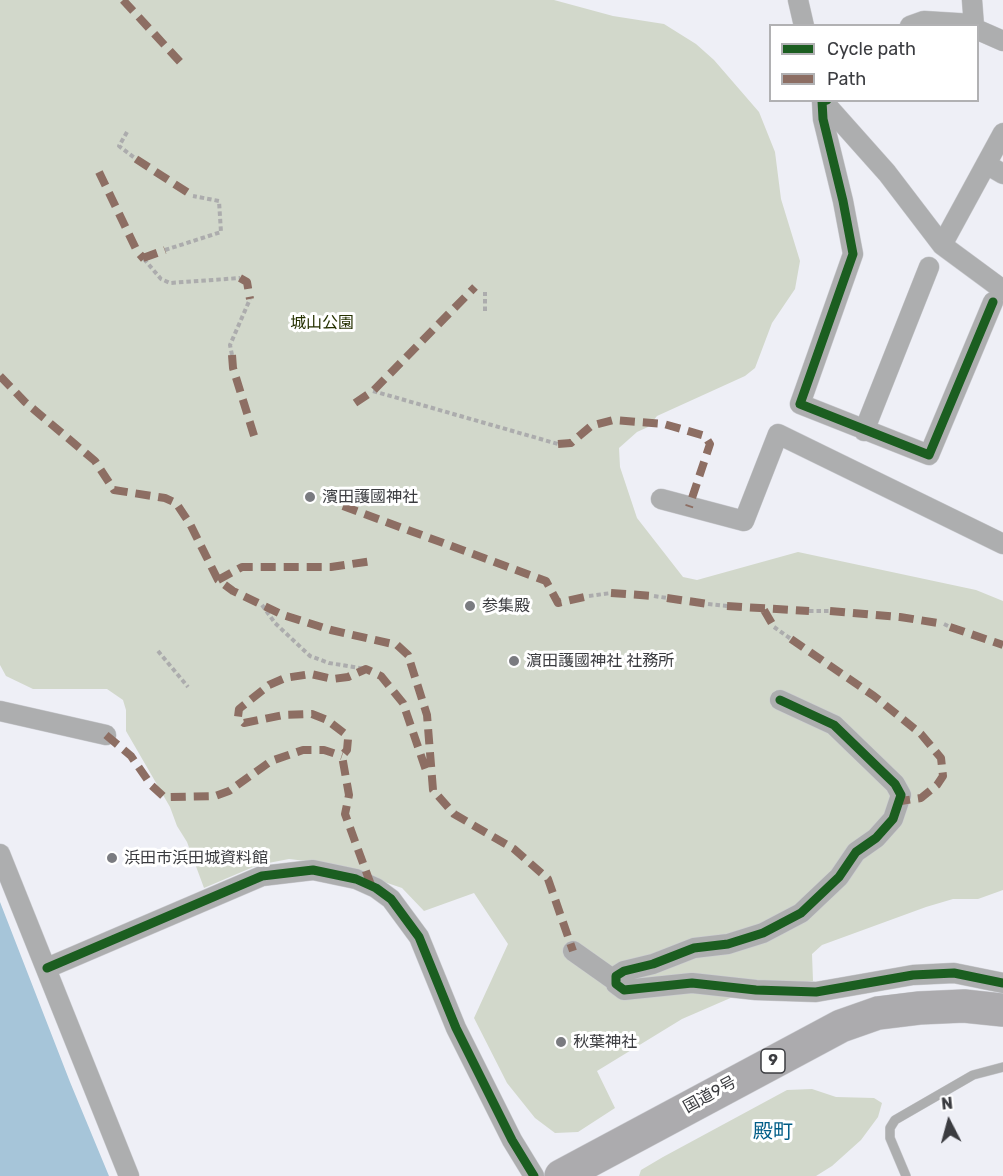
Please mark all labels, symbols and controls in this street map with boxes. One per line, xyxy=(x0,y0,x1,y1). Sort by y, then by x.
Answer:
legend xyxy=(769,24,979,102)
text: Cycle path xyxy=(827,38,916,60)
text: Path xyxy=(827,68,866,90)
park label: 城山公園 xyxy=(290,313,354,333)
place label: 濱田護國神社 xyxy=(322,487,418,507)
marker: 濱田護國神社 xyxy=(303,490,317,504)
place label: 参集殿 xyxy=(482,596,530,616)
marker: 参集殿 xyxy=(463,599,477,613)
place label: 濵田護國神社 社務所 xyxy=(526,651,674,671)
marker: 濵田護國神社 社務所 xyxy=(507,654,521,668)
place label: 浜田市浜田城資料館 xyxy=(124,848,268,868)
marker: 浜田市浜田城資料館 xyxy=(105,851,119,865)
place label: 秋葉神社 xyxy=(573,1032,637,1052)
marker: 秋葉神社 xyxy=(554,1035,568,1049)
road number: 9 xyxy=(761,1049,785,1073)
street label: 国道9号 xyxy=(680,1073,740,1117)
north arrow xyxy=(919,1092,979,1152)
text: N xyxy=(940,1094,954,1114)
district label: 殿町 xyxy=(753,1120,793,1144)

